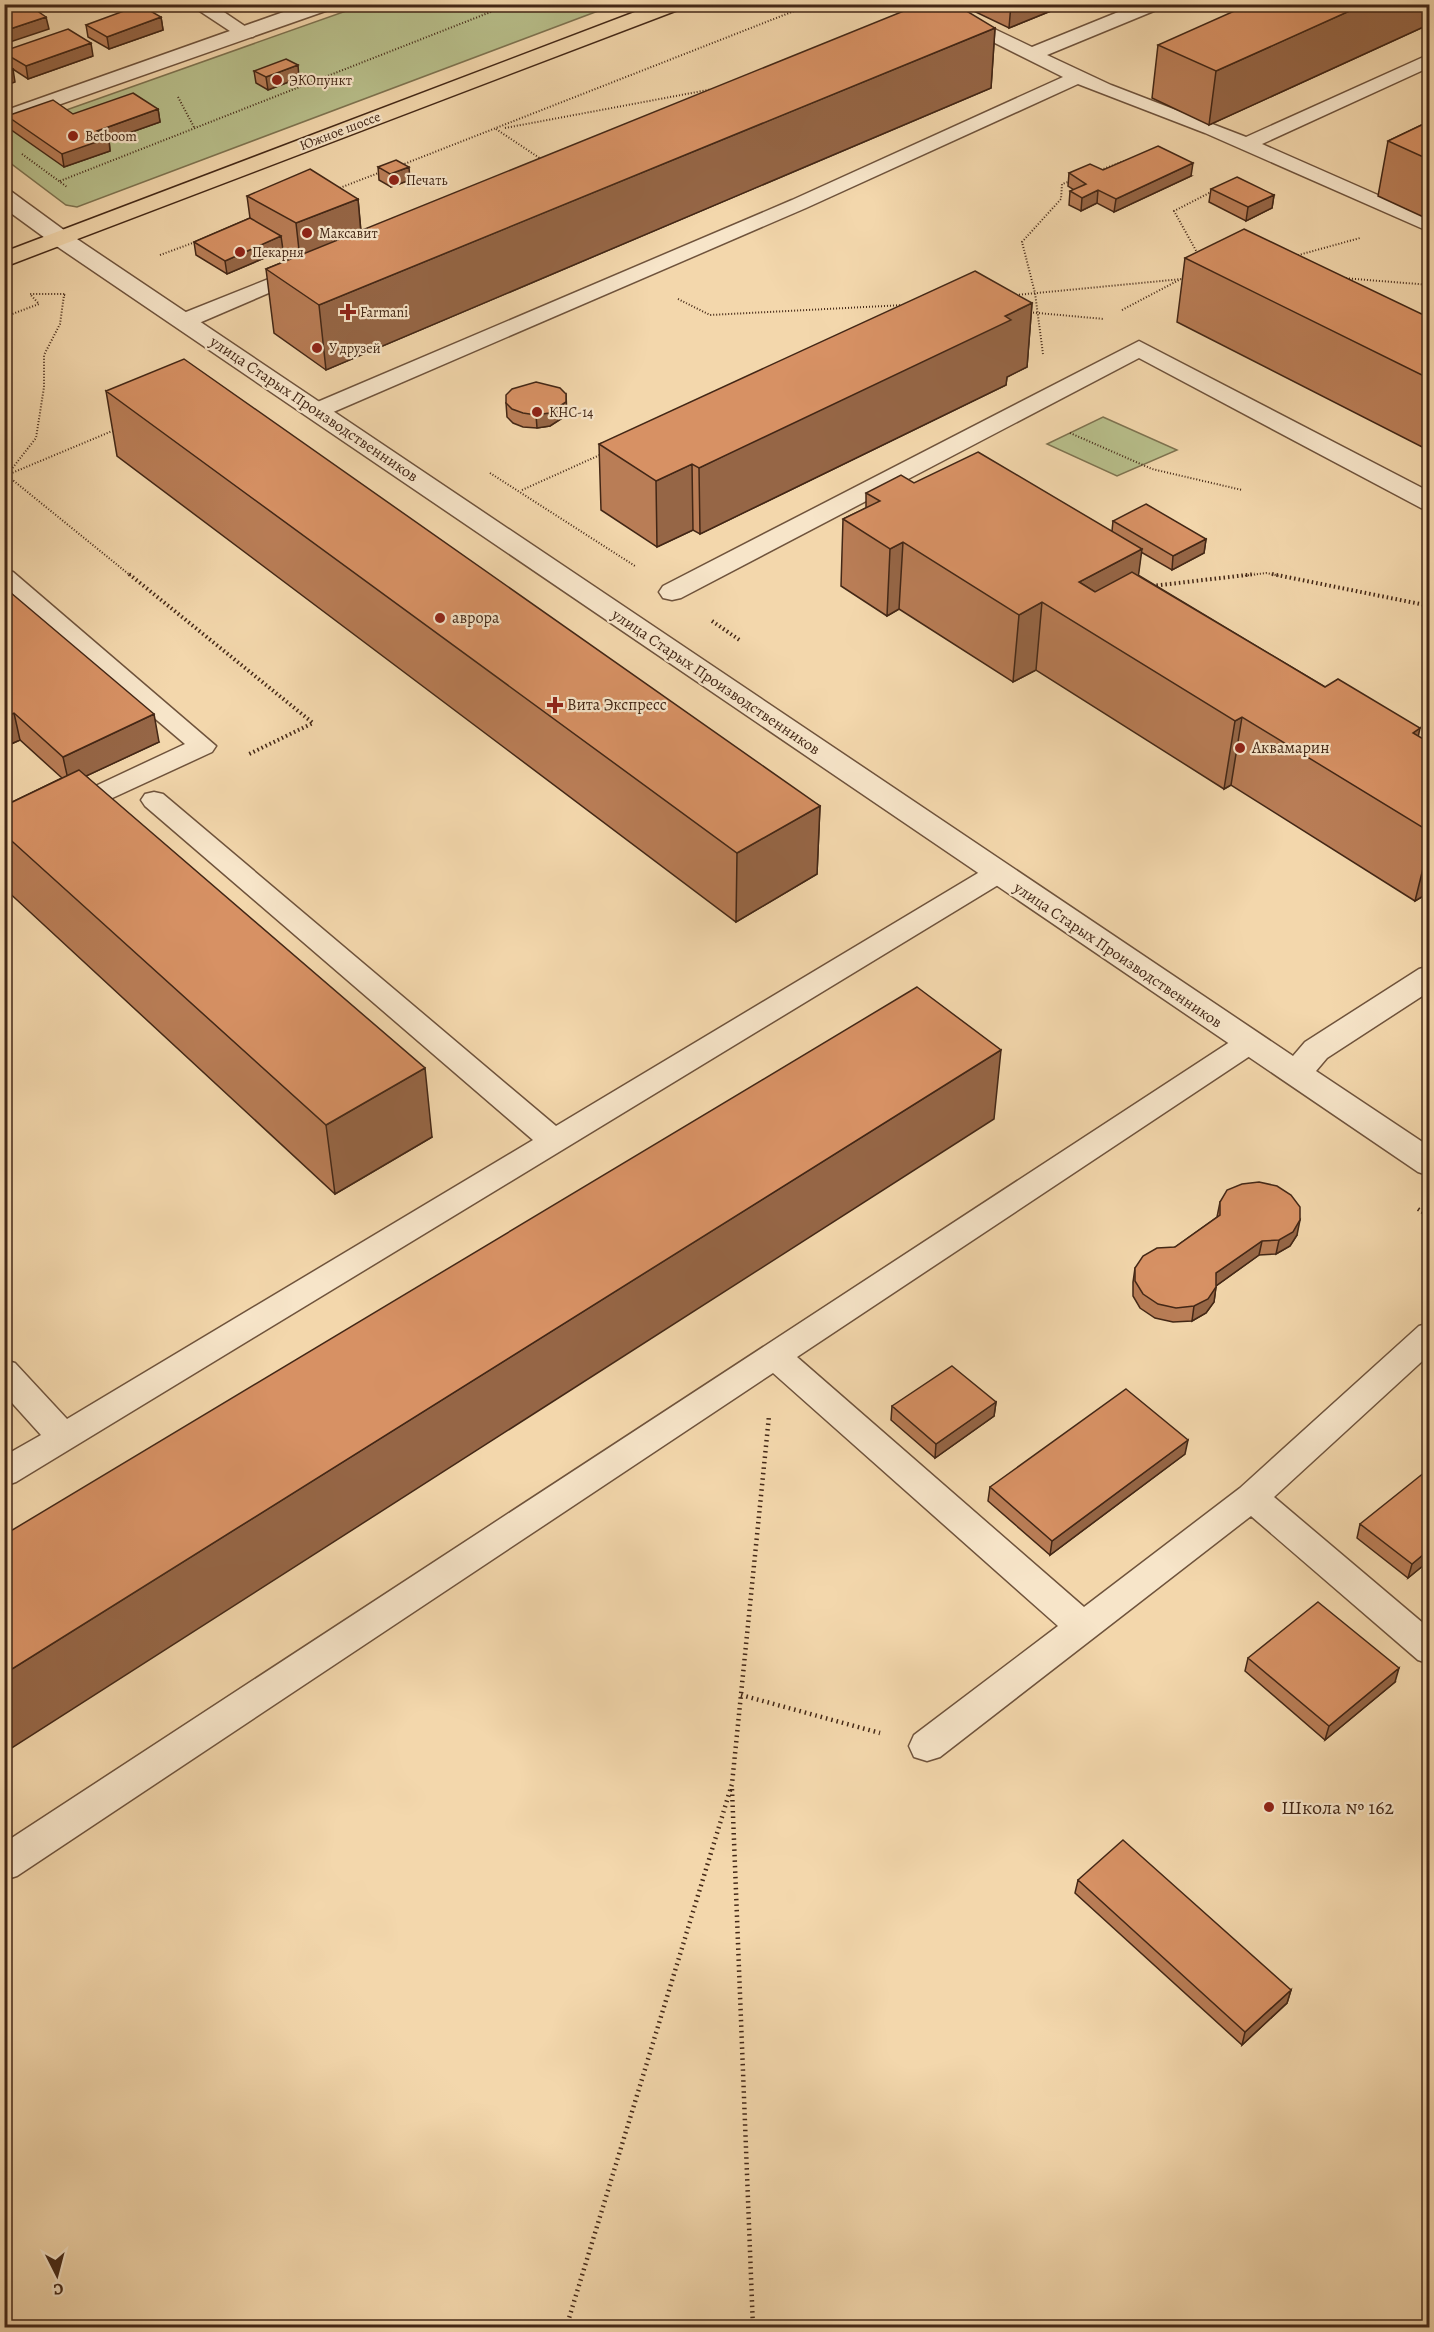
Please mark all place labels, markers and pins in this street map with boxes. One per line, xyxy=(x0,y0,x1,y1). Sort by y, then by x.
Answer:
place label: ЭКОпункт xyxy=(289,71,352,90)
marker: ЭКОпункт xyxy=(270,73,284,87)
place label: Betboom xyxy=(85,127,137,146)
marker: Betboom xyxy=(66,129,80,143)
place label: Печать xyxy=(406,171,448,190)
marker: Печать xyxy=(387,173,401,187)
place label: Максавит xyxy=(319,224,378,243)
marker: Максавит xyxy=(300,226,314,240)
place label: Пекарня xyxy=(252,243,304,262)
marker: Пекарня xyxy=(233,245,247,259)
place label: Farmani xyxy=(360,303,408,322)
marker: Farmani xyxy=(341,305,355,319)
place label: У друзей xyxy=(329,339,381,358)
marker: У друзей xyxy=(310,341,324,355)
place label: КНС-14 xyxy=(549,403,593,422)
marker: КНС-14 xyxy=(530,405,544,419)
place label: аврора xyxy=(452,607,500,629)
marker: аврора xyxy=(433,611,447,625)
place label: Вита Экспресс xyxy=(567,694,667,716)
marker: Вита Экспресс xyxy=(548,698,562,712)
place label: Аквамарин xyxy=(1251,737,1330,759)
marker: Аквамарин xyxy=(1233,741,1247,755)
place label: Школа № 162 xyxy=(1281,1794,1394,1821)
marker: Школа № 162 xyxy=(1262,1800,1276,1814)

